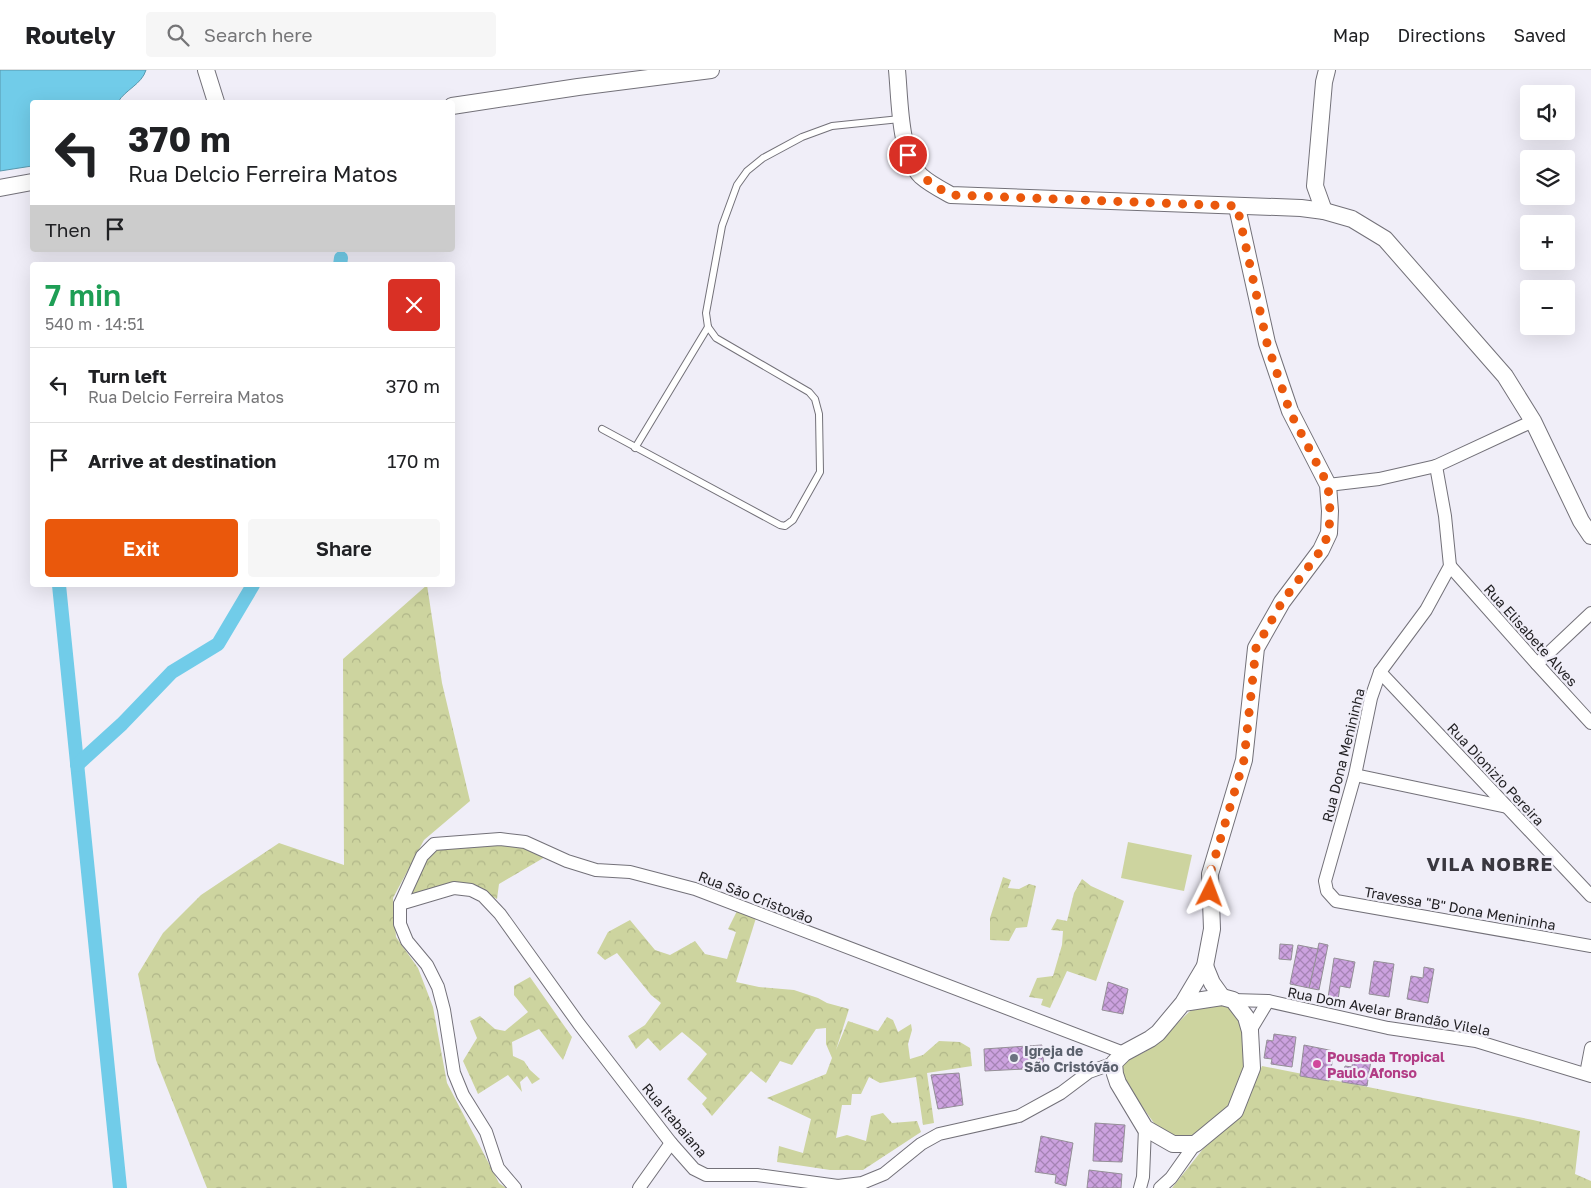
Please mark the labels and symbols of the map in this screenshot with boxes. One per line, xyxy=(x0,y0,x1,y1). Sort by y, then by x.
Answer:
pin xyxy=(887,134,929,176)
street label: Rua Elisabete Alves xyxy=(1481,580,1581,690)
street label: Rua Dona Menininha xyxy=(1318,686,1368,824)
street label: Rua Dionizio Pereira xyxy=(1444,719,1548,829)
district label: VILA NOBRE xyxy=(1427,852,1553,875)
position arrow xyxy=(1183,865,1235,917)
street label: Rua São Cristovão xyxy=(696,867,816,927)
street label: Travessa "B" Dona Menininha xyxy=(1363,883,1557,933)
street label: Rua Dom Avelar Brandão Vilela xyxy=(1286,983,1492,1039)
place label: Igreja de São Cristóvão xyxy=(1024,1042,1119,1075)
place label: Pousada Tropical Paulo Afonso xyxy=(1327,1048,1445,1081)
marker: Igreja de São Cristóvão xyxy=(1008,1052,1020,1064)
marker: Pousada Tropical Paulo Afonso xyxy=(1311,1058,1323,1070)
street label: Rua Itabaiana xyxy=(639,1079,711,1161)

